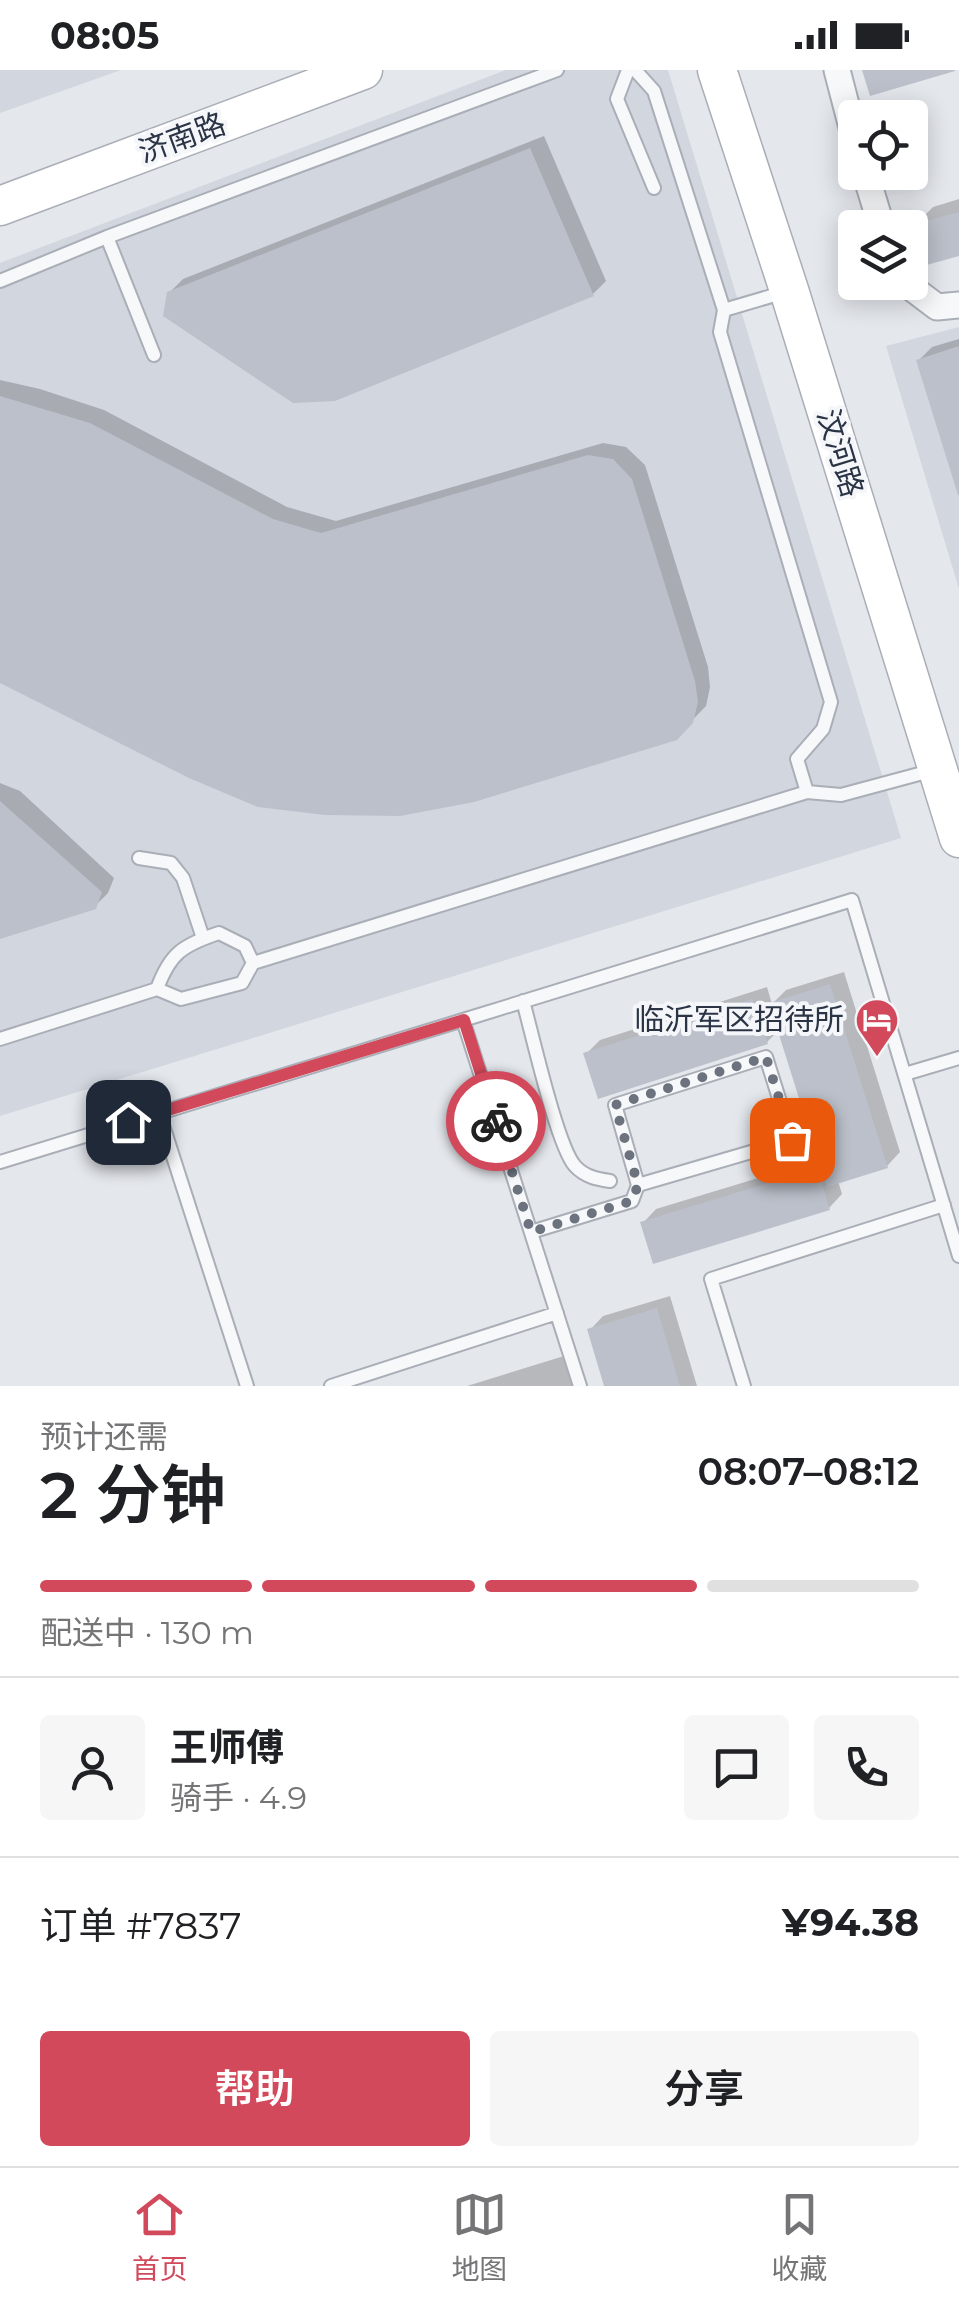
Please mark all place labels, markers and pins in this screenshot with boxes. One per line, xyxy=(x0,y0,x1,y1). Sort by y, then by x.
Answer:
hotel icon: 临沂军区招待所 xyxy=(854,997,900,1058)
place label: 临沂军区招待所 xyxy=(634,1001,844,1038)
pin xyxy=(86,1080,171,1165)
pin xyxy=(750,1098,835,1183)

